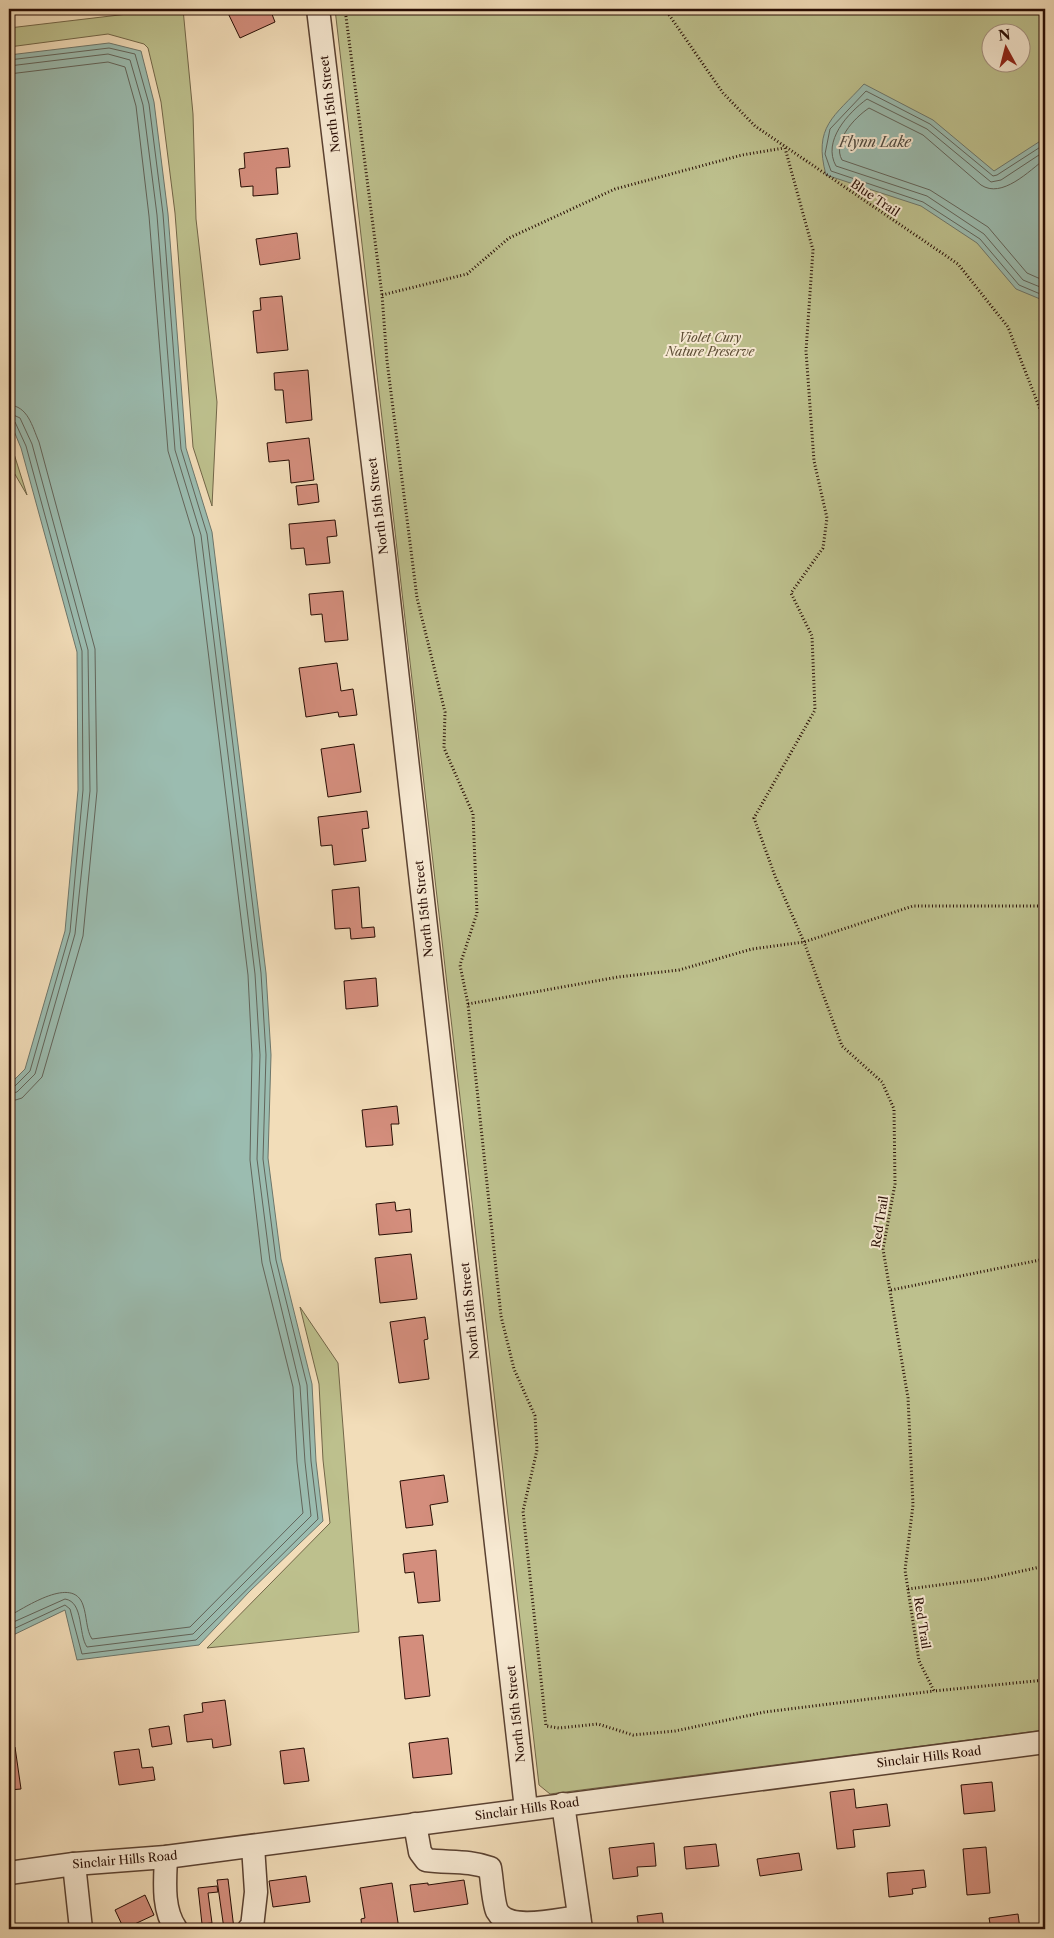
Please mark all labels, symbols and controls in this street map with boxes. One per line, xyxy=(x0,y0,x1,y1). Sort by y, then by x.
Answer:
north arrow xyxy=(982,22,1032,72)
text: N xyxy=(997,25,1012,45)
street label: North 15th Street xyxy=(316,54,343,153)
water label: Flynn Lake xyxy=(838,133,912,151)
street label: Blue Trail xyxy=(848,176,903,220)
park label: Violet Cury Nature Preserve xyxy=(665,330,755,359)
street label: North 15th Street xyxy=(364,456,391,555)
street label: North 15th Street xyxy=(411,859,436,958)
street label: Red Trail xyxy=(868,1194,891,1249)
street label: North 15th Street xyxy=(457,1261,482,1360)
street label: Red Trail xyxy=(911,1596,934,1650)
street label: North 15th Street xyxy=(503,1664,528,1763)
street label: Sinclair Hills Road xyxy=(876,1743,983,1770)
street label: Sinclair Hills Road xyxy=(474,1794,581,1823)
street label: Sinclair Hills Road xyxy=(72,1847,179,1872)

